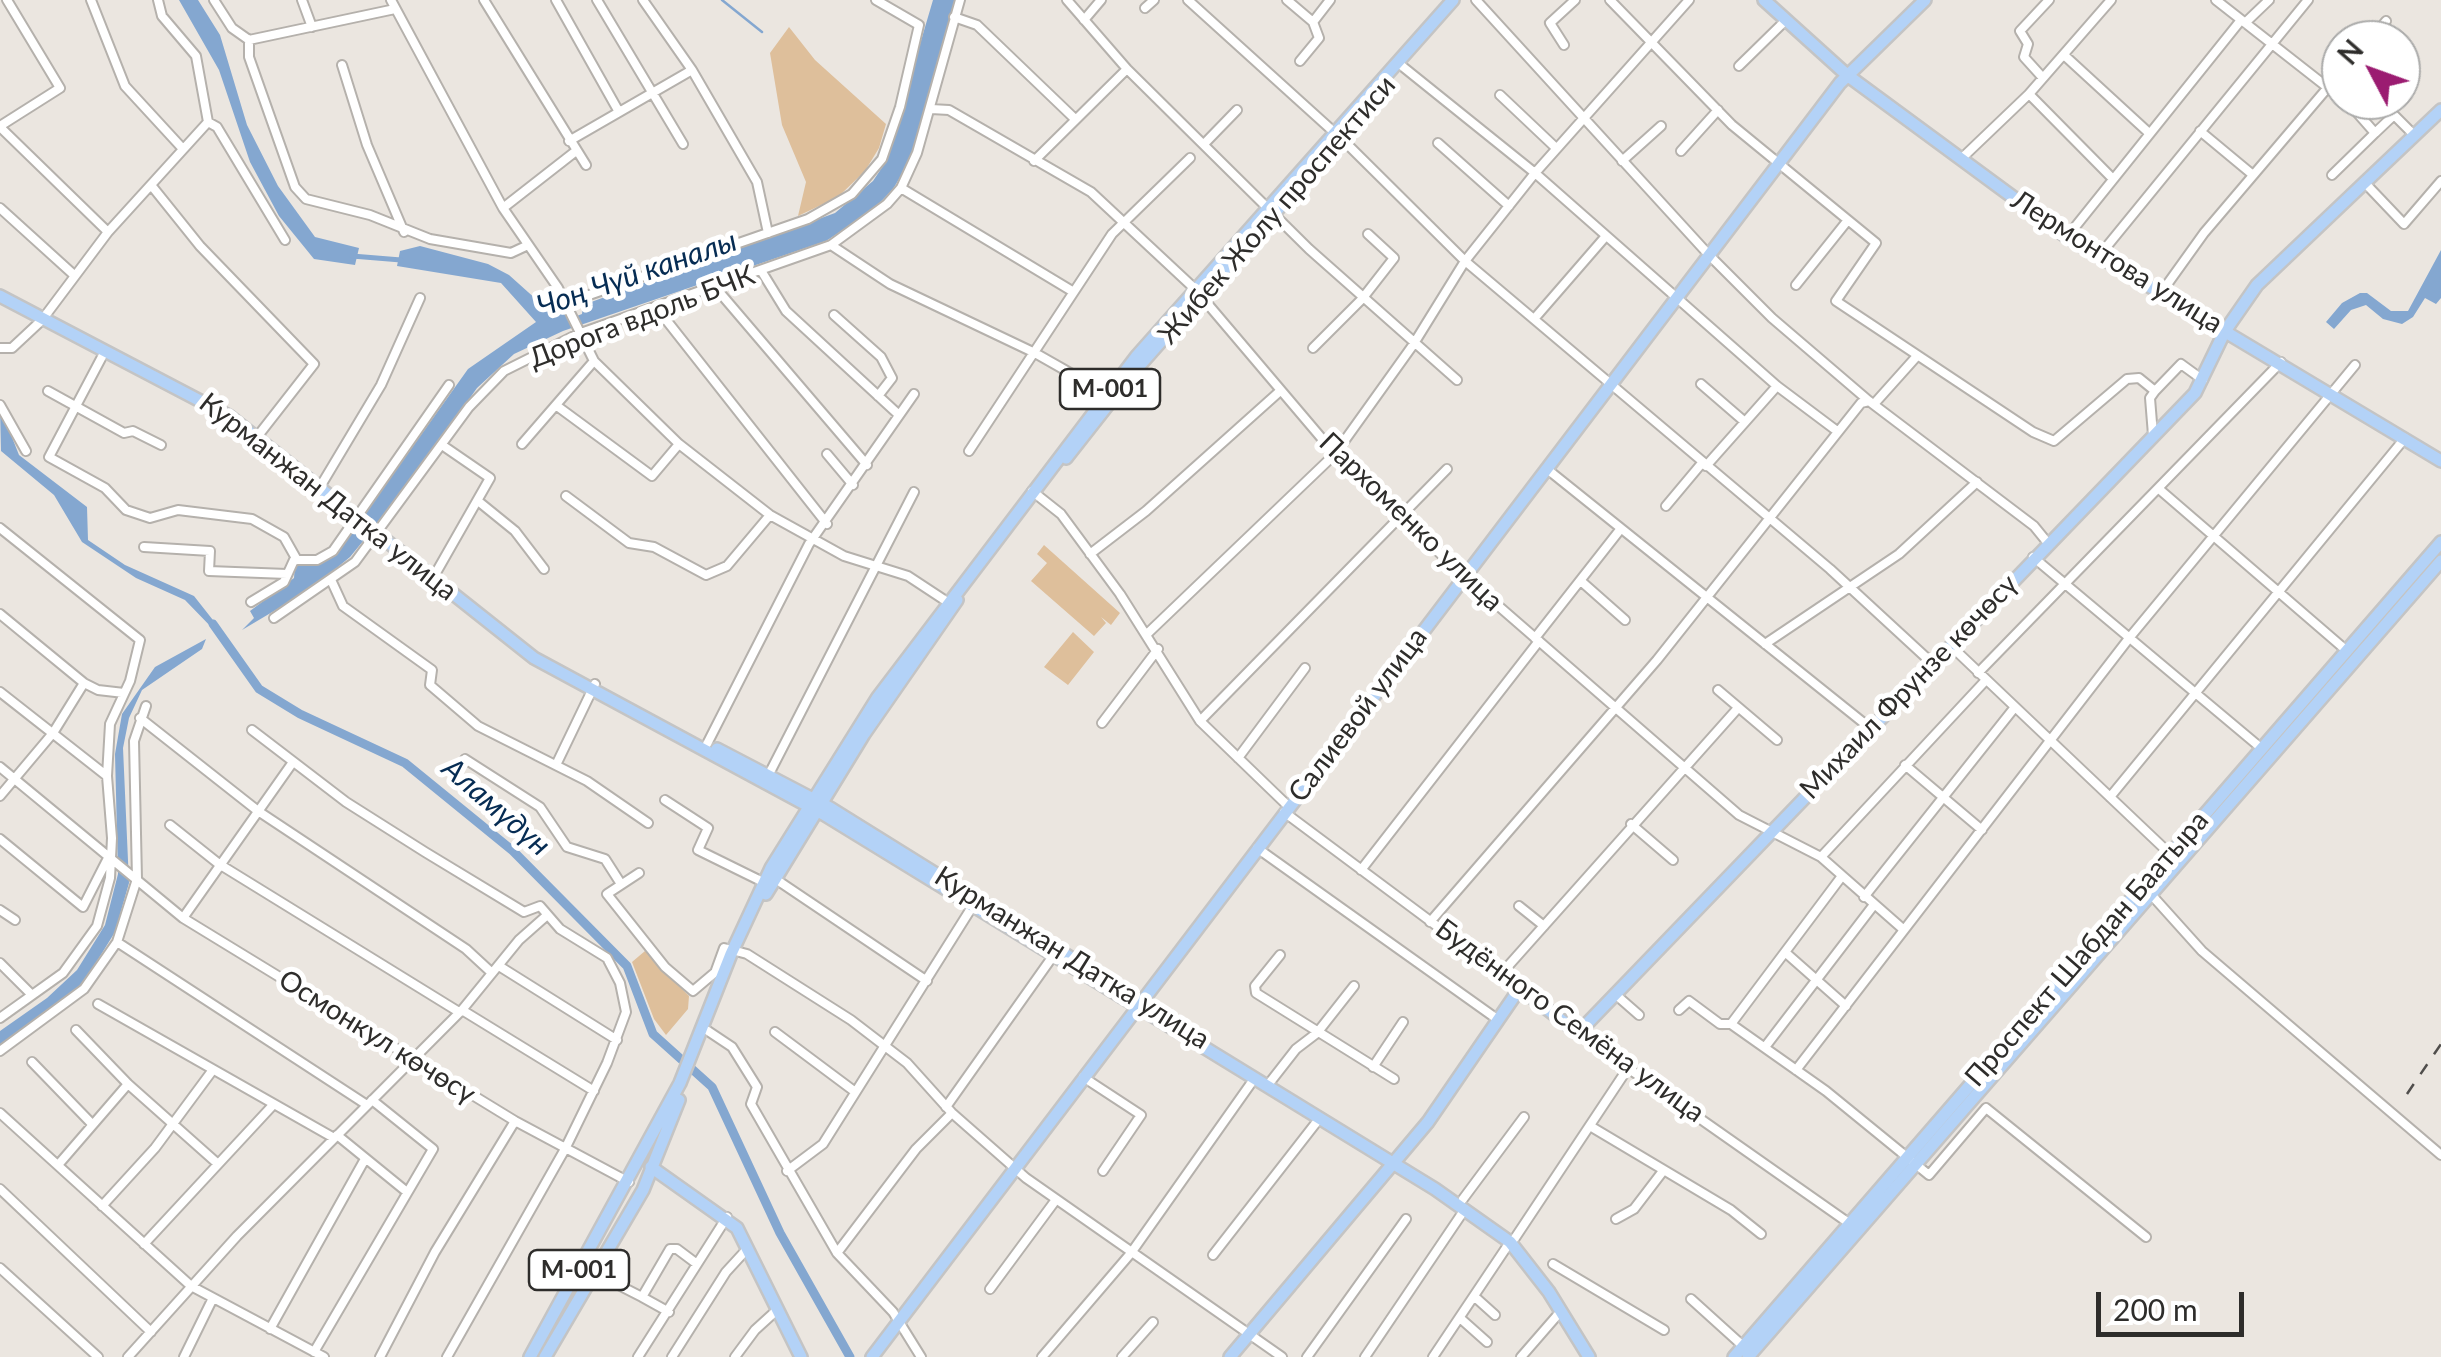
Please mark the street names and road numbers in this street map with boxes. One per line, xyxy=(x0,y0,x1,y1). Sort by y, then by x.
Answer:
street label: Жибек Жолу проспектиси xyxy=(1151,69,1403,351)
street label: Лермонтова улица xyxy=(2005,183,2229,341)
street label: Дорога вдоль БЧК xyxy=(524,258,760,376)
road number: М-001 xyxy=(1060,369,1160,409)
street label: Курманжан Датка улица xyxy=(193,386,463,608)
street label: Пархоменко улица xyxy=(1312,426,1510,618)
street label: Михаил Фрунзе көчөсү xyxy=(1793,568,2025,806)
street label: Салиевой улица xyxy=(1282,621,1434,809)
street label: Проспект Шабдан Баатыра xyxy=(1958,804,2216,1094)
street label: Курманжан Датка улица xyxy=(928,860,1216,1056)
street label: Будённого Семёна улица xyxy=(1429,912,1711,1130)
street label: Осмонкул көчөсү xyxy=(272,963,482,1111)
road number: М-001 xyxy=(529,1250,629,1290)

